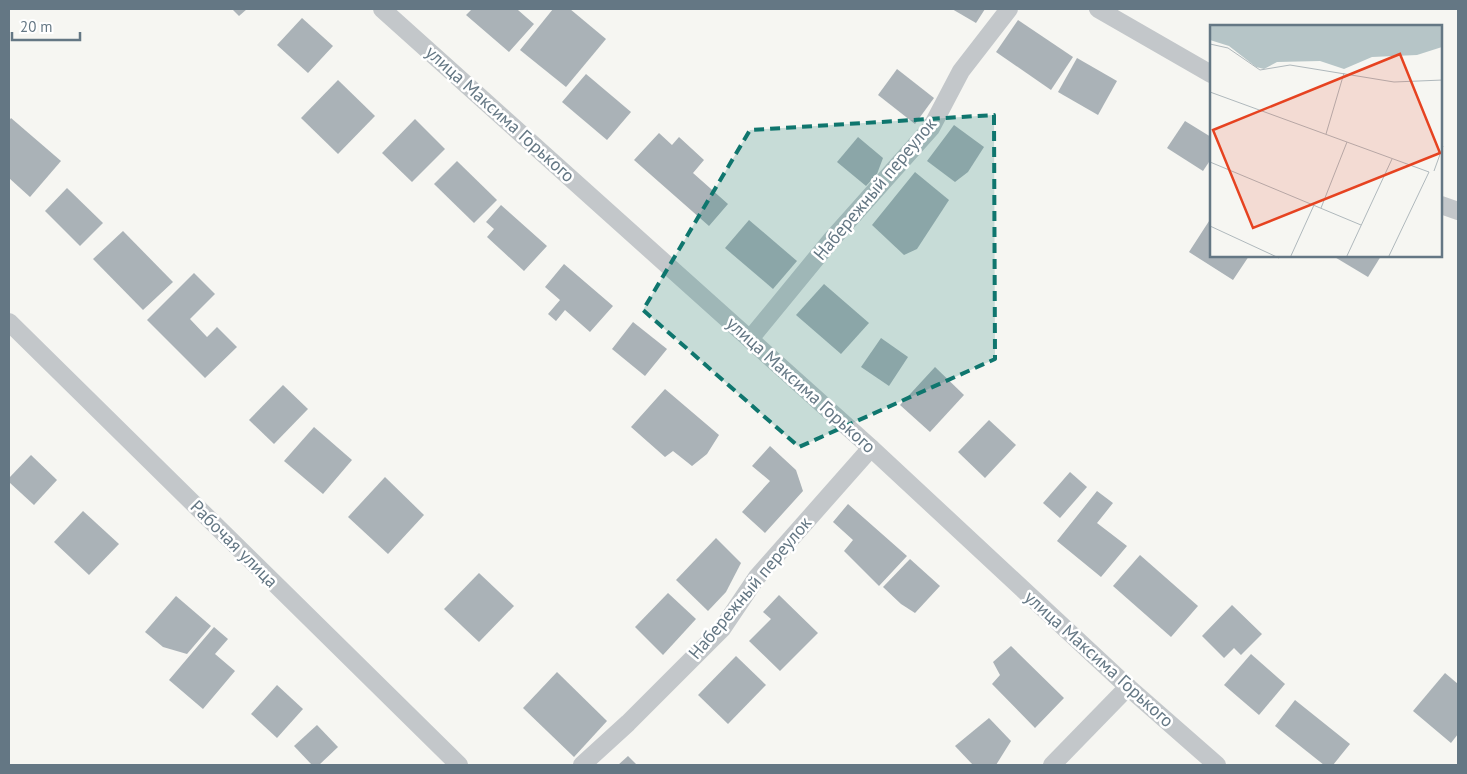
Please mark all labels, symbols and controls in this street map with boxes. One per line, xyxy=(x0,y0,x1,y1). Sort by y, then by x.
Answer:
scale bar xyxy=(12,10,80,42)
text: 20 m xyxy=(20,17,53,36)
inset map xyxy=(1210,25,1442,258)
street label: улица Максима Горького xyxy=(421,40,580,187)
street label: Набережный переулок xyxy=(808,112,941,265)
street label: улица Максима Горького xyxy=(722,311,881,458)
street label: Рабочая улица xyxy=(186,495,283,592)
street label: Набережный переулок xyxy=(683,511,816,664)
street label: улица Максима Горького xyxy=(1020,585,1179,732)

